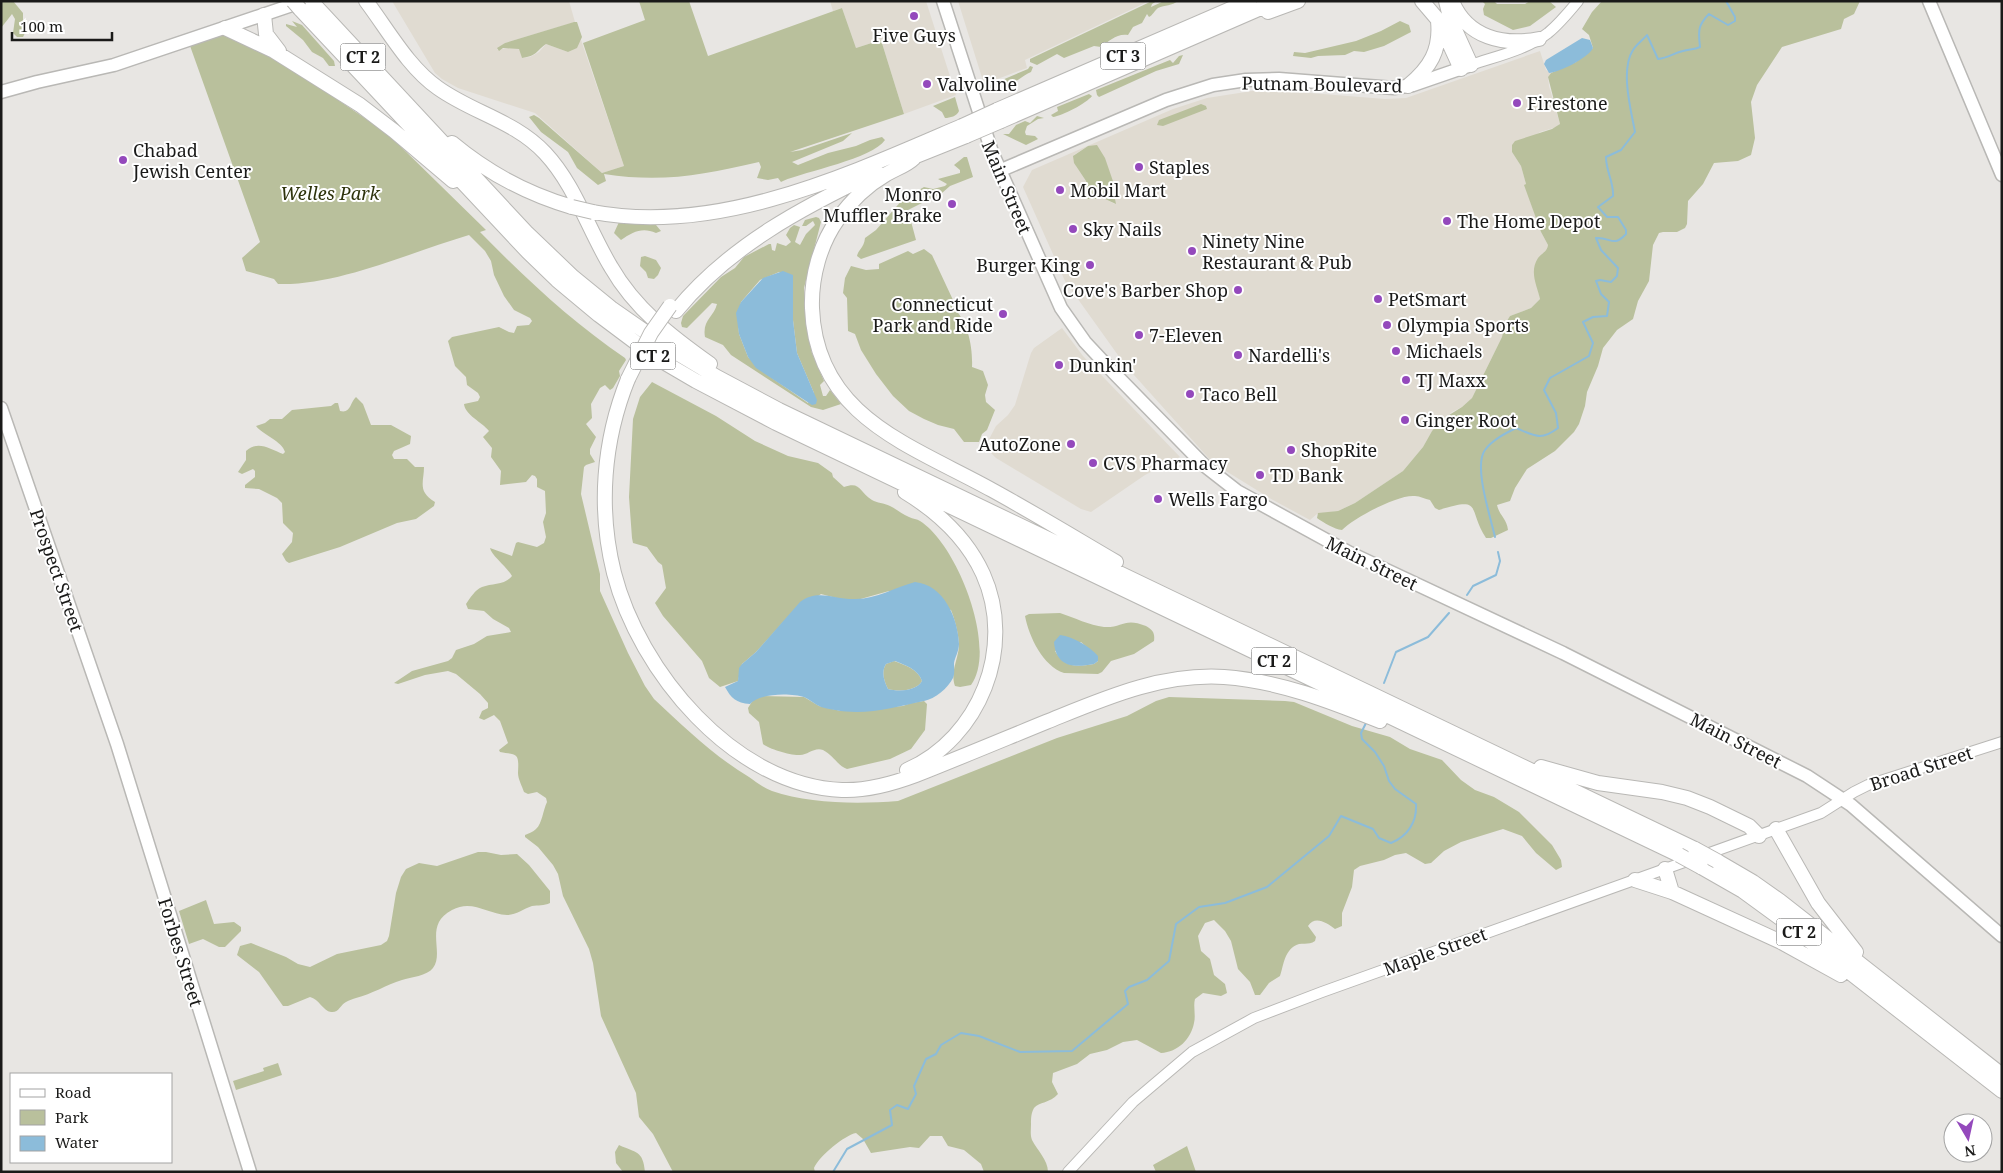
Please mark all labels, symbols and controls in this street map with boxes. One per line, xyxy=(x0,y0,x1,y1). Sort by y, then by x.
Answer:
scale bar xyxy=(12,10,112,42)
marker: Five Guys xyxy=(908,10,920,22)
text: 100 m xyxy=(20,16,63,36)
place label: Five Guys xyxy=(872,23,956,47)
road number: CT 3 xyxy=(1100,42,1146,70)
road number: CT 2 xyxy=(340,44,386,70)
street label: Putnam Boulevard xyxy=(1241,71,1403,97)
place label: Valvoline xyxy=(937,72,1017,96)
marker: Valvoline xyxy=(921,78,933,90)
place label: Firestone xyxy=(1527,91,1608,115)
marker: Firestone xyxy=(1511,97,1523,109)
street label: Main Street xyxy=(977,137,1037,237)
place label: Chabad Jewish Center xyxy=(132,138,252,183)
marker: Chabad Jewish Center xyxy=(117,154,129,166)
place label: Staples xyxy=(1149,155,1210,179)
marker: Staples xyxy=(1133,161,1145,173)
place label: Mobil Mart xyxy=(1070,178,1166,202)
park label: Welles Park xyxy=(280,181,381,205)
place label: Monro Muffler Brake xyxy=(823,182,942,227)
marker: Mobil Mart xyxy=(1054,184,1066,196)
marker: Monro Muffler Brake xyxy=(946,198,958,210)
place label: The Home Depot xyxy=(1457,209,1600,233)
marker: The Home Depot xyxy=(1441,215,1453,227)
place label: Sky Nails xyxy=(1083,217,1162,241)
marker: Sky Nails xyxy=(1067,223,1079,235)
place label: Ninety Nine Restaurant & Pub xyxy=(1202,229,1352,274)
marker: Ninety Nine Restaurant & Pub xyxy=(1186,245,1198,257)
place label: Burger King xyxy=(976,253,1080,277)
marker: Burger King xyxy=(1084,259,1096,271)
place label: Cove's Barber Shop xyxy=(1063,278,1228,302)
marker: Cove's Barber Shop xyxy=(1232,284,1244,296)
place label: PetSmart xyxy=(1388,287,1467,311)
place label: Connecticut Park and Ride xyxy=(873,292,993,337)
marker: PetSmart xyxy=(1372,293,1384,305)
marker: Connecticut Park and Ride xyxy=(997,308,1009,320)
place label: Olympia Sports xyxy=(1397,313,1529,337)
marker: Olympia Sports xyxy=(1381,319,1393,331)
place label: 7-Eleven xyxy=(1149,323,1223,347)
marker: 7-Eleven xyxy=(1133,329,1145,341)
place label: Michaels xyxy=(1406,339,1482,363)
road number: CT 2 xyxy=(630,342,676,370)
place label: Nardelli's xyxy=(1248,343,1330,367)
marker: Michaels xyxy=(1390,345,1402,357)
marker: Nardelli's xyxy=(1232,349,1244,361)
place label: Dunkin' xyxy=(1069,353,1136,377)
marker: Dunkin' xyxy=(1053,359,1065,371)
place label: TJ Maxx xyxy=(1416,368,1487,392)
marker: TJ Maxx xyxy=(1400,374,1412,386)
place label: Taco Bell xyxy=(1200,382,1278,406)
marker: Taco Bell xyxy=(1184,388,1196,400)
place label: Ginger Root xyxy=(1415,408,1517,432)
marker: Ginger Root xyxy=(1399,414,1411,426)
place label: AutoZone xyxy=(978,432,1061,456)
marker: AutoZone xyxy=(1065,438,1077,450)
place label: ShopRite xyxy=(1301,438,1377,462)
marker: ShopRite xyxy=(1285,444,1297,456)
place label: CVS Pharmacy xyxy=(1103,451,1229,475)
marker: CVS Pharmacy xyxy=(1087,457,1099,469)
place label: TD Bank xyxy=(1270,463,1343,487)
marker: TD Bank xyxy=(1254,469,1266,481)
place label: Wells Fargo xyxy=(1168,487,1268,511)
marker: Wells Fargo xyxy=(1152,493,1164,505)
street label: Prospect Street xyxy=(25,505,89,635)
street label: Main Street xyxy=(1322,530,1422,596)
road number: CT 2 xyxy=(1252,648,1296,674)
street label: Main Street xyxy=(1686,707,1786,773)
street label: Broad Street xyxy=(1867,740,1975,796)
street label: Forbes Street xyxy=(153,895,209,1009)
road number: CT 2 xyxy=(1776,919,1822,946)
street label: Maple Street xyxy=(1380,921,1490,981)
legend xyxy=(10,1073,172,1163)
text: Road xyxy=(55,1082,91,1102)
text: Park xyxy=(55,1107,89,1127)
north arrow xyxy=(1943,1113,1993,1163)
text: Water xyxy=(55,1132,98,1152)
text: N xyxy=(1963,1141,1977,1162)

